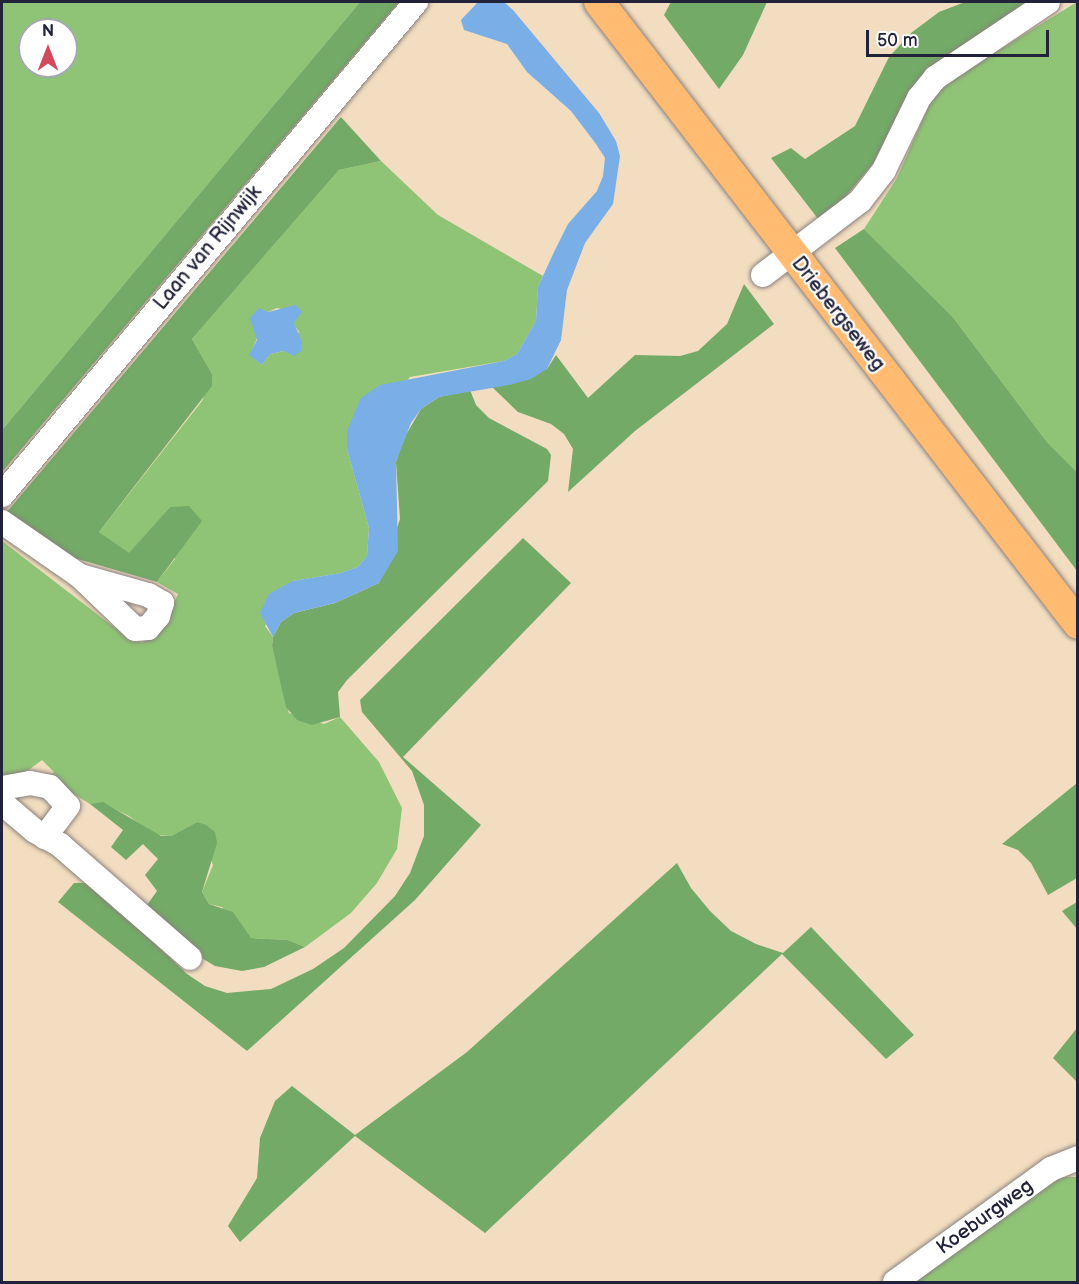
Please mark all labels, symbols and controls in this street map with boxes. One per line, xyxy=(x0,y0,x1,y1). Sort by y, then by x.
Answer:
north arrow xyxy=(18,18,78,78)
scale bar xyxy=(869,18,1052,56)
text: N xyxy=(42,22,54,41)
text: 50 m xyxy=(877,30,918,51)
street label: Laan van Rijnwijk xyxy=(149,181,267,315)
street label: Driebergseweg xyxy=(786,252,890,376)
street label: Koeburgweg xyxy=(932,1174,1038,1260)

